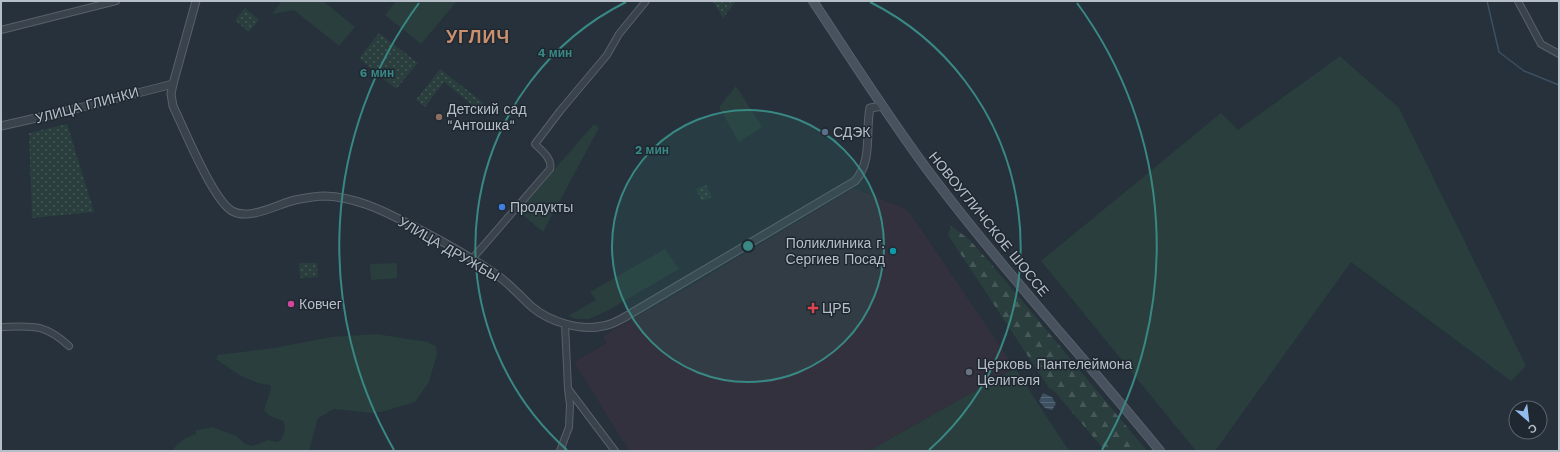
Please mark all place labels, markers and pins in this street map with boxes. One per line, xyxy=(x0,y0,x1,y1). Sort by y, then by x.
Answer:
place label: Детский сад "Антошка" xyxy=(447,101,527,133)
marker: Детский сад "Антошка" xyxy=(434,112,444,122)
place label: СДЭК xyxy=(833,124,871,140)
marker: СДЭК xyxy=(820,127,830,137)
place label: Продукты xyxy=(510,199,573,215)
marker: Продукты xyxy=(497,202,507,212)
place label: Поликлиника г. Сергиев Посад xyxy=(786,235,885,267)
centre of rings xyxy=(741,239,755,253)
marker: Поликлиника г. Сергиев Посад xyxy=(888,246,898,256)
place label: Ковчег xyxy=(299,296,342,312)
marker: Ковчег xyxy=(286,299,296,309)
place label: ЦРБ xyxy=(822,300,851,316)
marker: ЦРБ xyxy=(807,302,819,314)
place label: Церковь Пантелеймона Целителя xyxy=(977,356,1133,388)
marker: Церковь Пантелеймона Целителя xyxy=(964,367,974,377)

